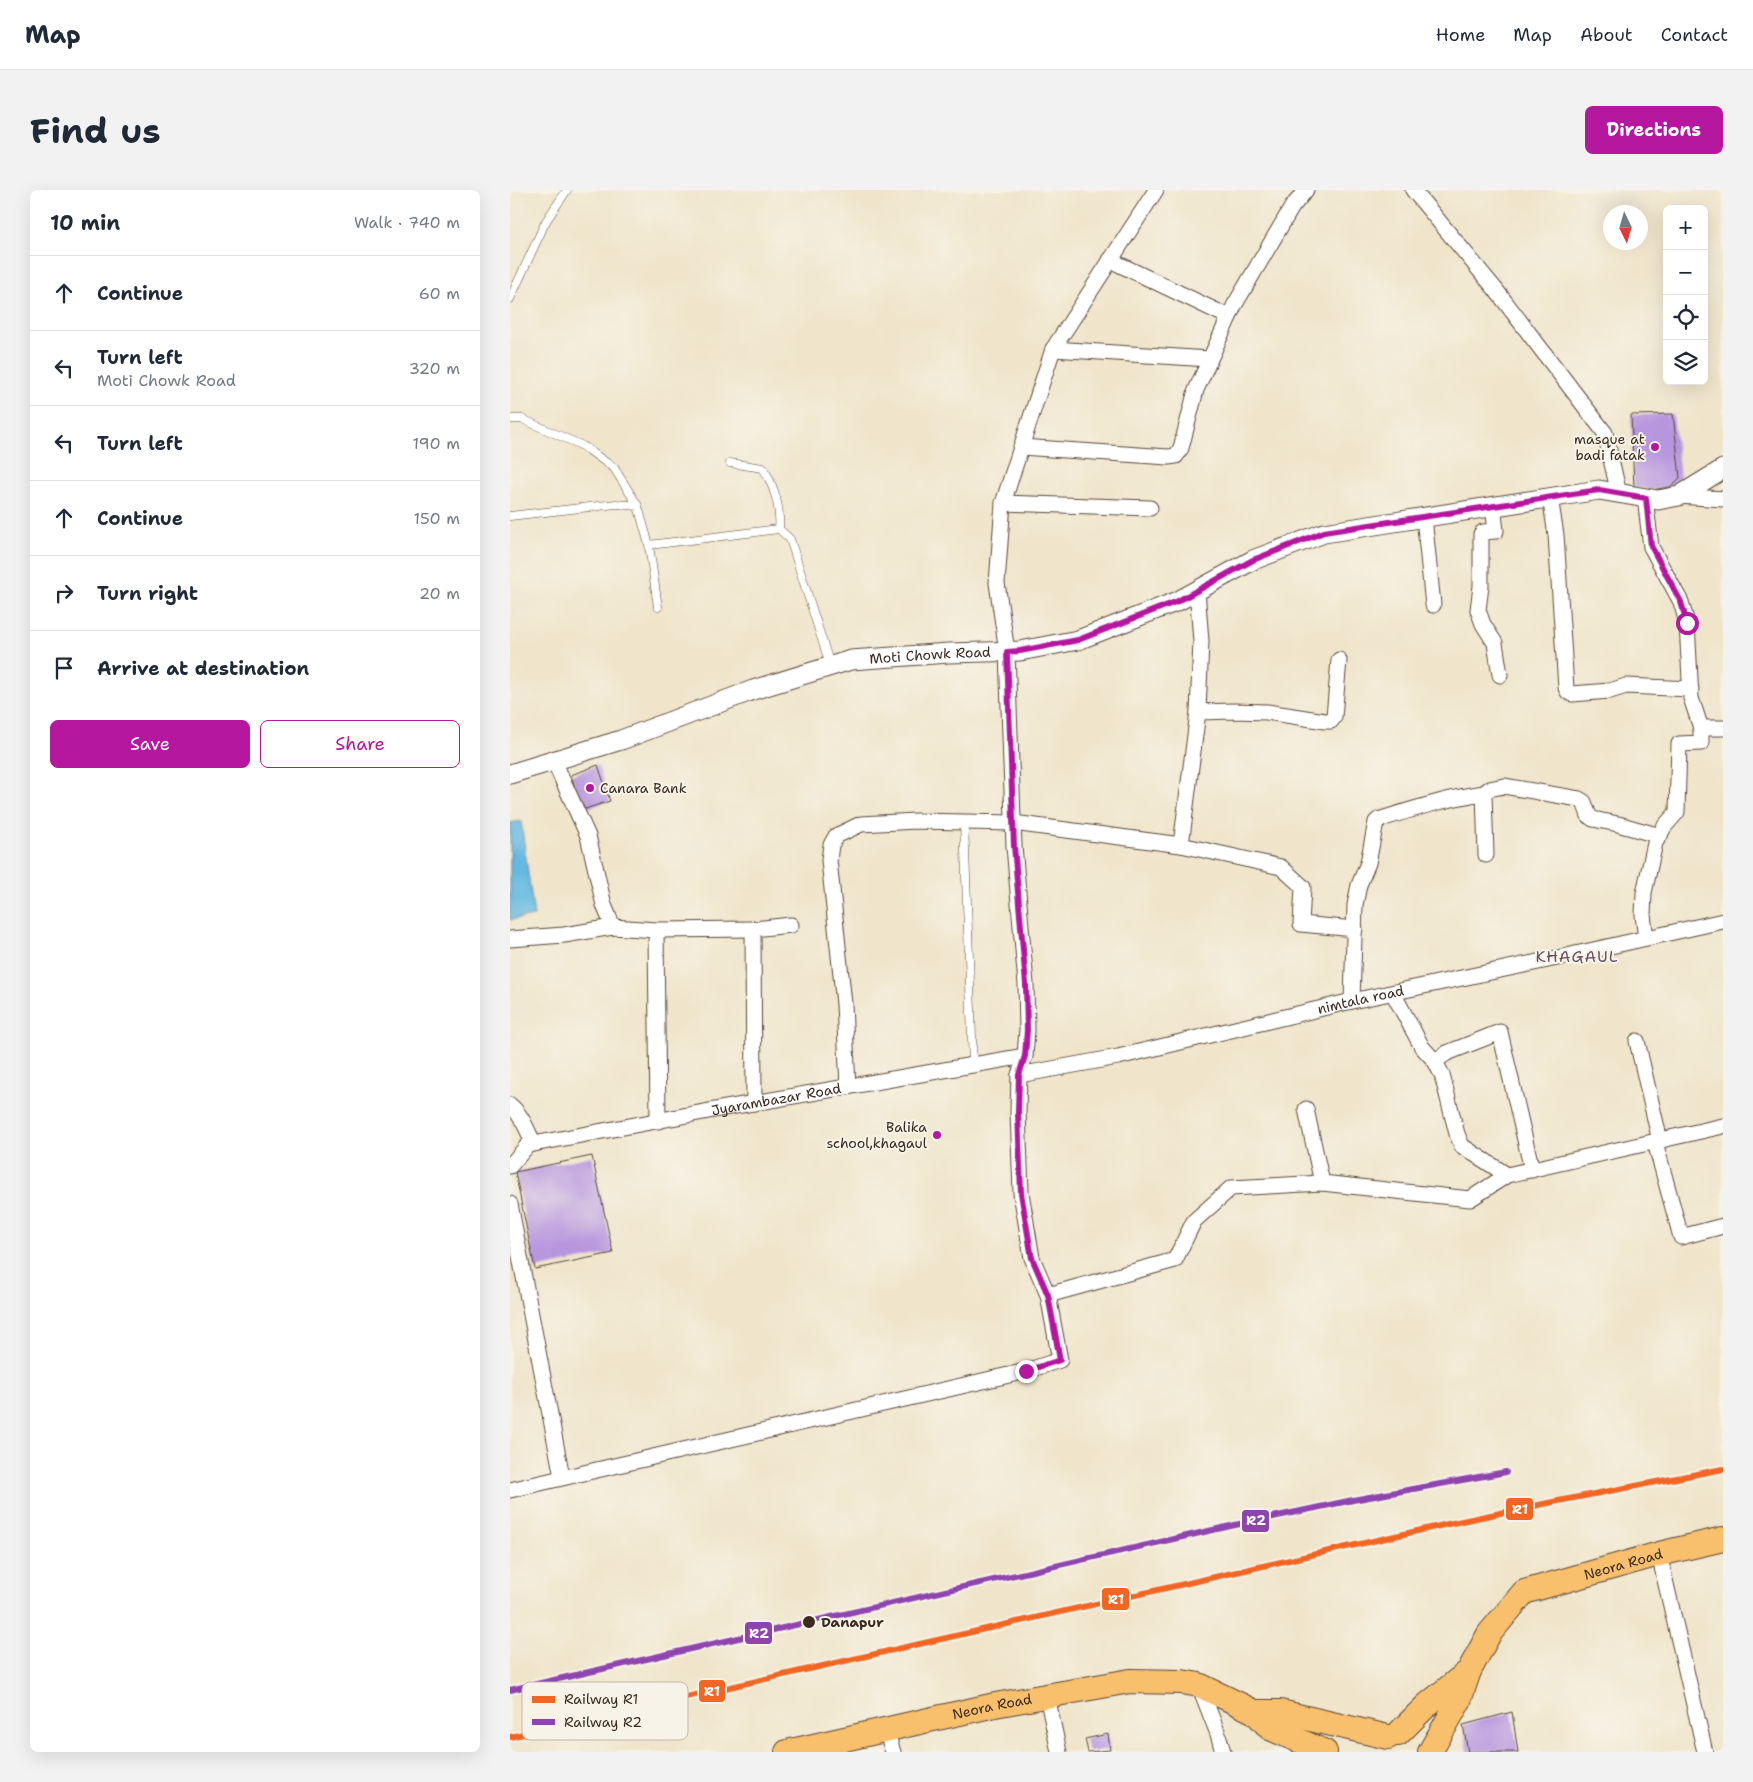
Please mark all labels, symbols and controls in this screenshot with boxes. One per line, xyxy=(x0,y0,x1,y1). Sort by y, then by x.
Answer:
text: Map xyxy=(25,19,81,51)
text: Home xyxy=(1436,23,1485,47)
text: Map xyxy=(1513,23,1552,47)
text: About xyxy=(1580,23,1633,47)
text: Contact xyxy=(1661,23,1728,47)
button: Directions xyxy=(1585,106,1723,154)
text: Find us xyxy=(30,107,161,154)
north arrow xyxy=(1603,205,1648,250)
map controls xyxy=(1663,205,1708,385)
button: + xyxy=(1663,205,1708,250)
text: 10 min xyxy=(50,209,120,237)
text: Walk · 740 m xyxy=(354,212,460,233)
button: − xyxy=(1663,250,1708,295)
icon: ahead xyxy=(50,279,78,307)
text: Continue xyxy=(97,281,183,306)
text: 60 m xyxy=(419,283,460,304)
button: locate xyxy=(1663,295,1708,340)
button: layers xyxy=(1663,340,1708,385)
text: Turn left xyxy=(97,345,183,370)
icon: left xyxy=(50,354,78,382)
text: 320 m xyxy=(409,358,460,379)
text: Moti Chowk Road xyxy=(97,370,236,391)
icon: left xyxy=(50,429,78,457)
place label: masque at badi fatak xyxy=(1574,430,1645,464)
text: Turn left xyxy=(97,431,183,456)
text: 190 m xyxy=(413,433,460,454)
marker: masque at badi fatak xyxy=(1649,441,1661,453)
icon: ahead xyxy=(50,504,78,532)
text: Continue xyxy=(97,506,183,531)
text: 150 m xyxy=(413,508,460,529)
icon: right xyxy=(50,579,78,607)
text: Turn right xyxy=(97,581,198,606)
text: 20 m xyxy=(419,583,460,604)
route start xyxy=(1676,612,1699,635)
street label: Moti Chowk Road xyxy=(869,643,991,668)
icon: arrive xyxy=(50,654,78,682)
text: Arrive at destination xyxy=(97,656,309,681)
button: Save xyxy=(50,720,250,768)
button: Share xyxy=(260,720,460,768)
place label: Canara Bank xyxy=(600,779,687,797)
marker: Canara Bank xyxy=(584,782,596,794)
district label: KHAGAUL xyxy=(1535,946,1619,967)
street label: nimtala road xyxy=(1316,981,1406,1018)
street label: Jyarambazar Road xyxy=(710,1079,842,1119)
place label: Balika school,khagaul xyxy=(826,1118,928,1152)
marker: Balika school,khagaul xyxy=(931,1129,943,1141)
route end xyxy=(1015,1360,1038,1383)
line badge: R1 xyxy=(1505,1497,1534,1521)
text: R1 xyxy=(1512,1500,1528,1518)
line badge: R2 xyxy=(1241,1509,1270,1533)
text: R2 xyxy=(1246,1511,1266,1529)
street label: Neora Road xyxy=(1582,1544,1665,1584)
line badge: R1 xyxy=(1101,1587,1130,1611)
text: R1 xyxy=(1108,1590,1124,1608)
place label: Danapur xyxy=(821,1613,884,1631)
marker: Danapur xyxy=(801,1614,817,1630)
line badge: R2 xyxy=(744,1621,773,1645)
text: R2 xyxy=(749,1624,769,1642)
line badge: R1 xyxy=(698,1679,726,1703)
legend xyxy=(522,1682,688,1740)
text: R1 xyxy=(704,1682,720,1700)
text: Railway R1 xyxy=(564,1690,638,1708)
street label: Neora Road xyxy=(950,1690,1033,1723)
text: Railway R2 xyxy=(564,1713,642,1731)

